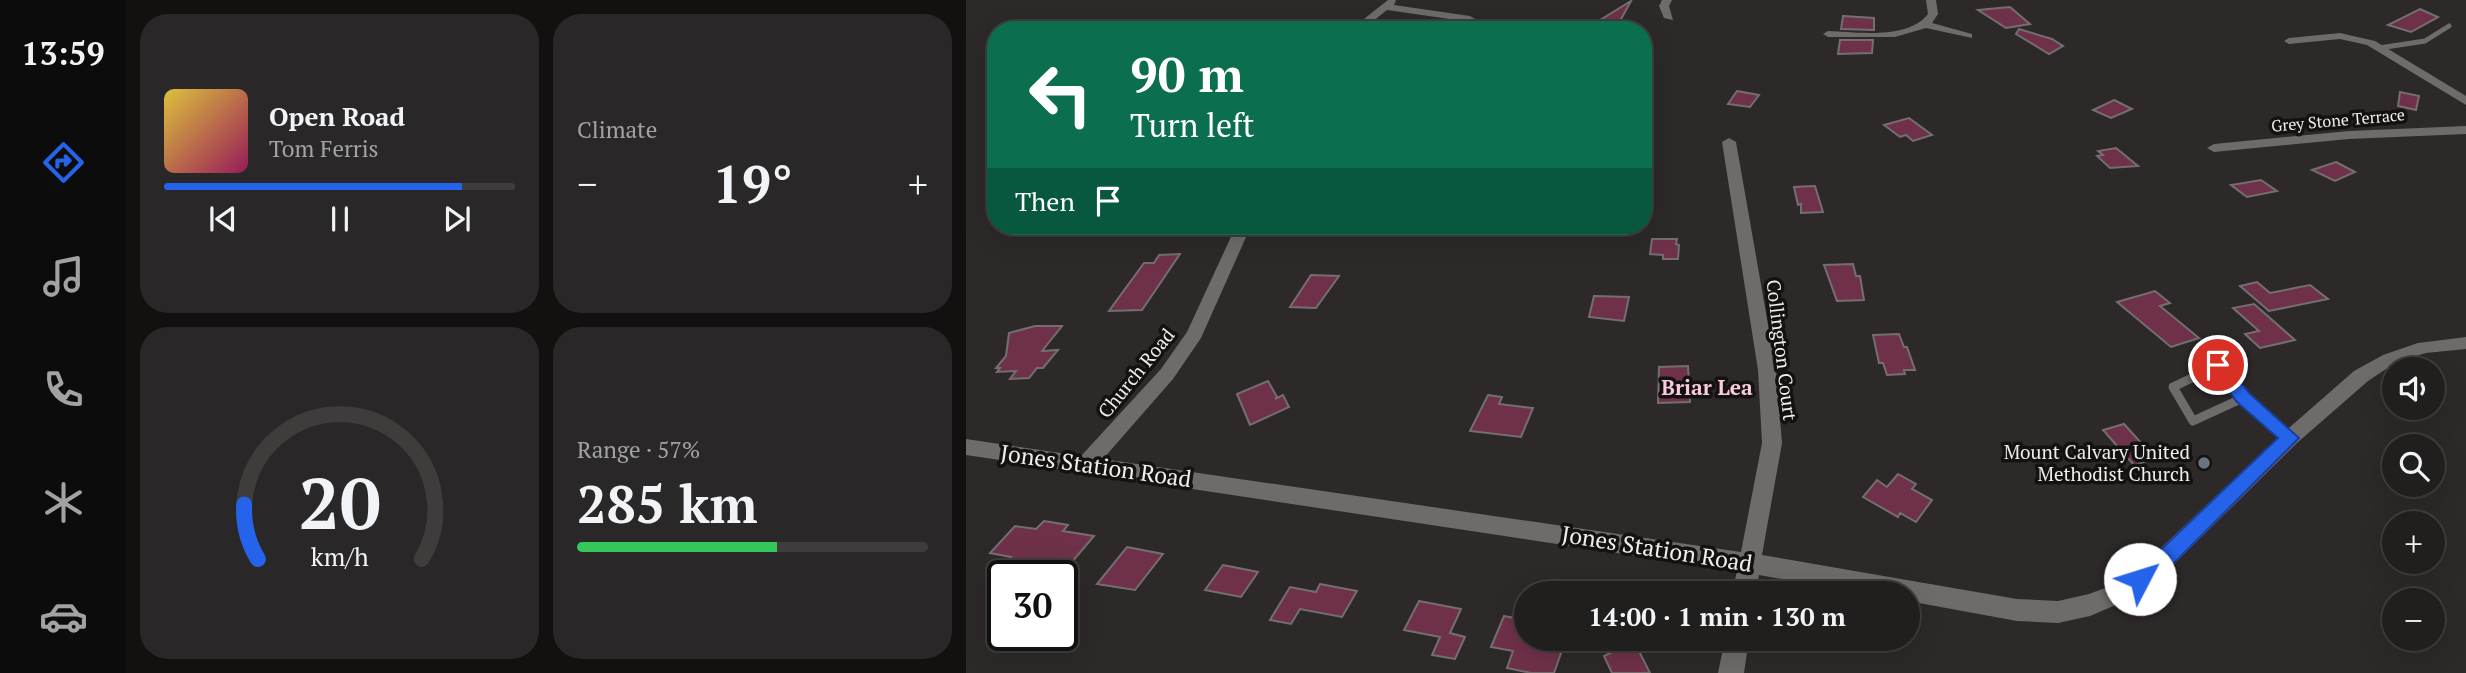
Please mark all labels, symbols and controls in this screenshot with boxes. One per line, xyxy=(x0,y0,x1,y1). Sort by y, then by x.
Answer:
text: 13:59 xyxy=(21,32,105,74)
text: 90 m xyxy=(1130,41,1244,106)
icon: left xyxy=(1015,49,1106,140)
text: Open Road xyxy=(269,99,405,133)
street label: Grey Stone Terrace xyxy=(2270,103,2406,137)
text: Turn left xyxy=(1130,104,1254,146)
text: Climate xyxy=(577,114,657,145)
text: Tom Ferris xyxy=(269,133,379,164)
icon: directions xyxy=(39,138,88,187)
text: 19° xyxy=(712,149,793,218)
text: − xyxy=(577,159,597,209)
text: + xyxy=(908,159,928,209)
icon: arrive xyxy=(1089,182,1127,220)
text: Then xyxy=(1015,184,1075,218)
icon: previous xyxy=(204,200,242,238)
icon: pause xyxy=(321,200,359,238)
icon: next xyxy=(438,200,476,238)
icon: music xyxy=(39,252,88,301)
street label: Collington Court xyxy=(1761,278,1804,422)
street label: Church Road xyxy=(1092,322,1180,423)
pin xyxy=(2188,335,2248,395)
icon: arrive xyxy=(2199,346,2237,384)
map controls xyxy=(2382,357,2445,651)
button: sound xyxy=(2382,357,2445,420)
icon: phone xyxy=(39,365,88,414)
district label: Briar Lea xyxy=(1661,373,1753,401)
text: Range · 57% xyxy=(577,434,700,465)
button: search xyxy=(2382,434,2445,497)
street label: Jones Station Road xyxy=(999,437,1194,494)
place label: Mount Calvary United Methodist Church xyxy=(2004,439,2190,486)
text: 20 xyxy=(298,453,381,550)
marker: Mount Calvary United Methodist Church xyxy=(2196,455,2212,471)
text: 285 km xyxy=(577,469,758,538)
icon: climate xyxy=(39,478,88,527)
button: + xyxy=(2382,511,2445,574)
street label: Jones Station Road xyxy=(1560,518,1755,579)
text: km/h xyxy=(311,540,369,573)
position arrow xyxy=(2103,542,2177,616)
speed limit sign: 30 xyxy=(987,560,1078,651)
button: − xyxy=(2382,588,2445,651)
icon: car xyxy=(39,592,88,641)
text: 14:00 · 1 min · 130 m xyxy=(1588,599,1846,633)

